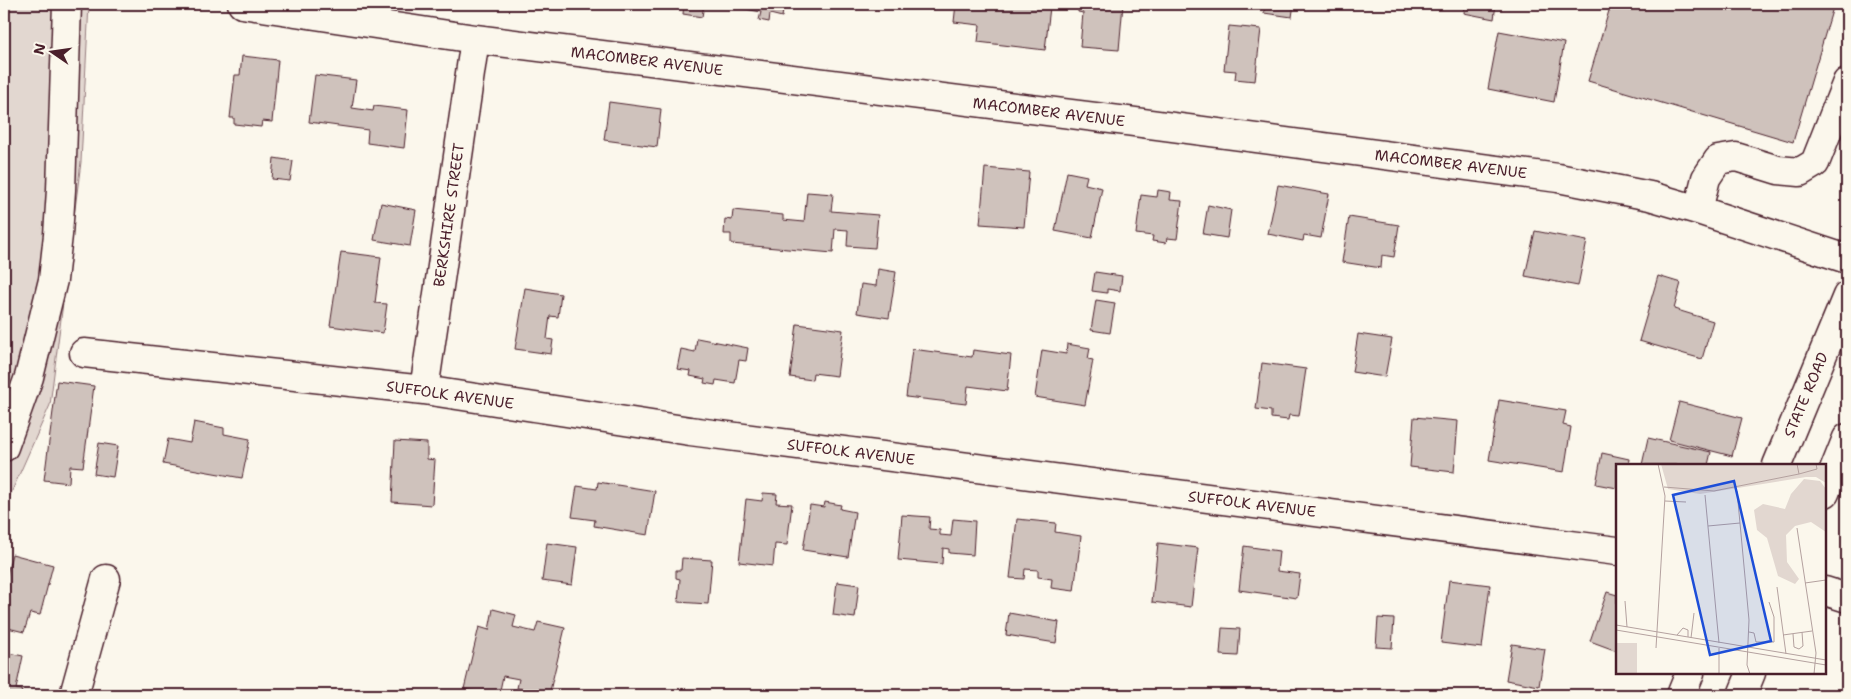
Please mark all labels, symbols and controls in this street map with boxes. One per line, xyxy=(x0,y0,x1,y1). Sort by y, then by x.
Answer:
north arrow xyxy=(28,28,78,78)
text: N xyxy=(29,42,49,57)
street label: MACOMBER AVENUE xyxy=(570,42,724,80)
street label: MACOMBER AVENUE xyxy=(972,93,1126,131)
street label: BERKSHIRE STREET xyxy=(429,142,469,288)
street label: MACOMBER AVENUE xyxy=(1374,145,1528,183)
street label: STATE ROAD xyxy=(1779,349,1833,441)
street label: SUFFOLK AVENUE xyxy=(385,376,515,414)
street label: SUFFOLK AVENUE xyxy=(786,434,916,470)
inset map xyxy=(1616,464,1826,674)
street label: SUFFOLK AVENUE xyxy=(1187,486,1317,522)

